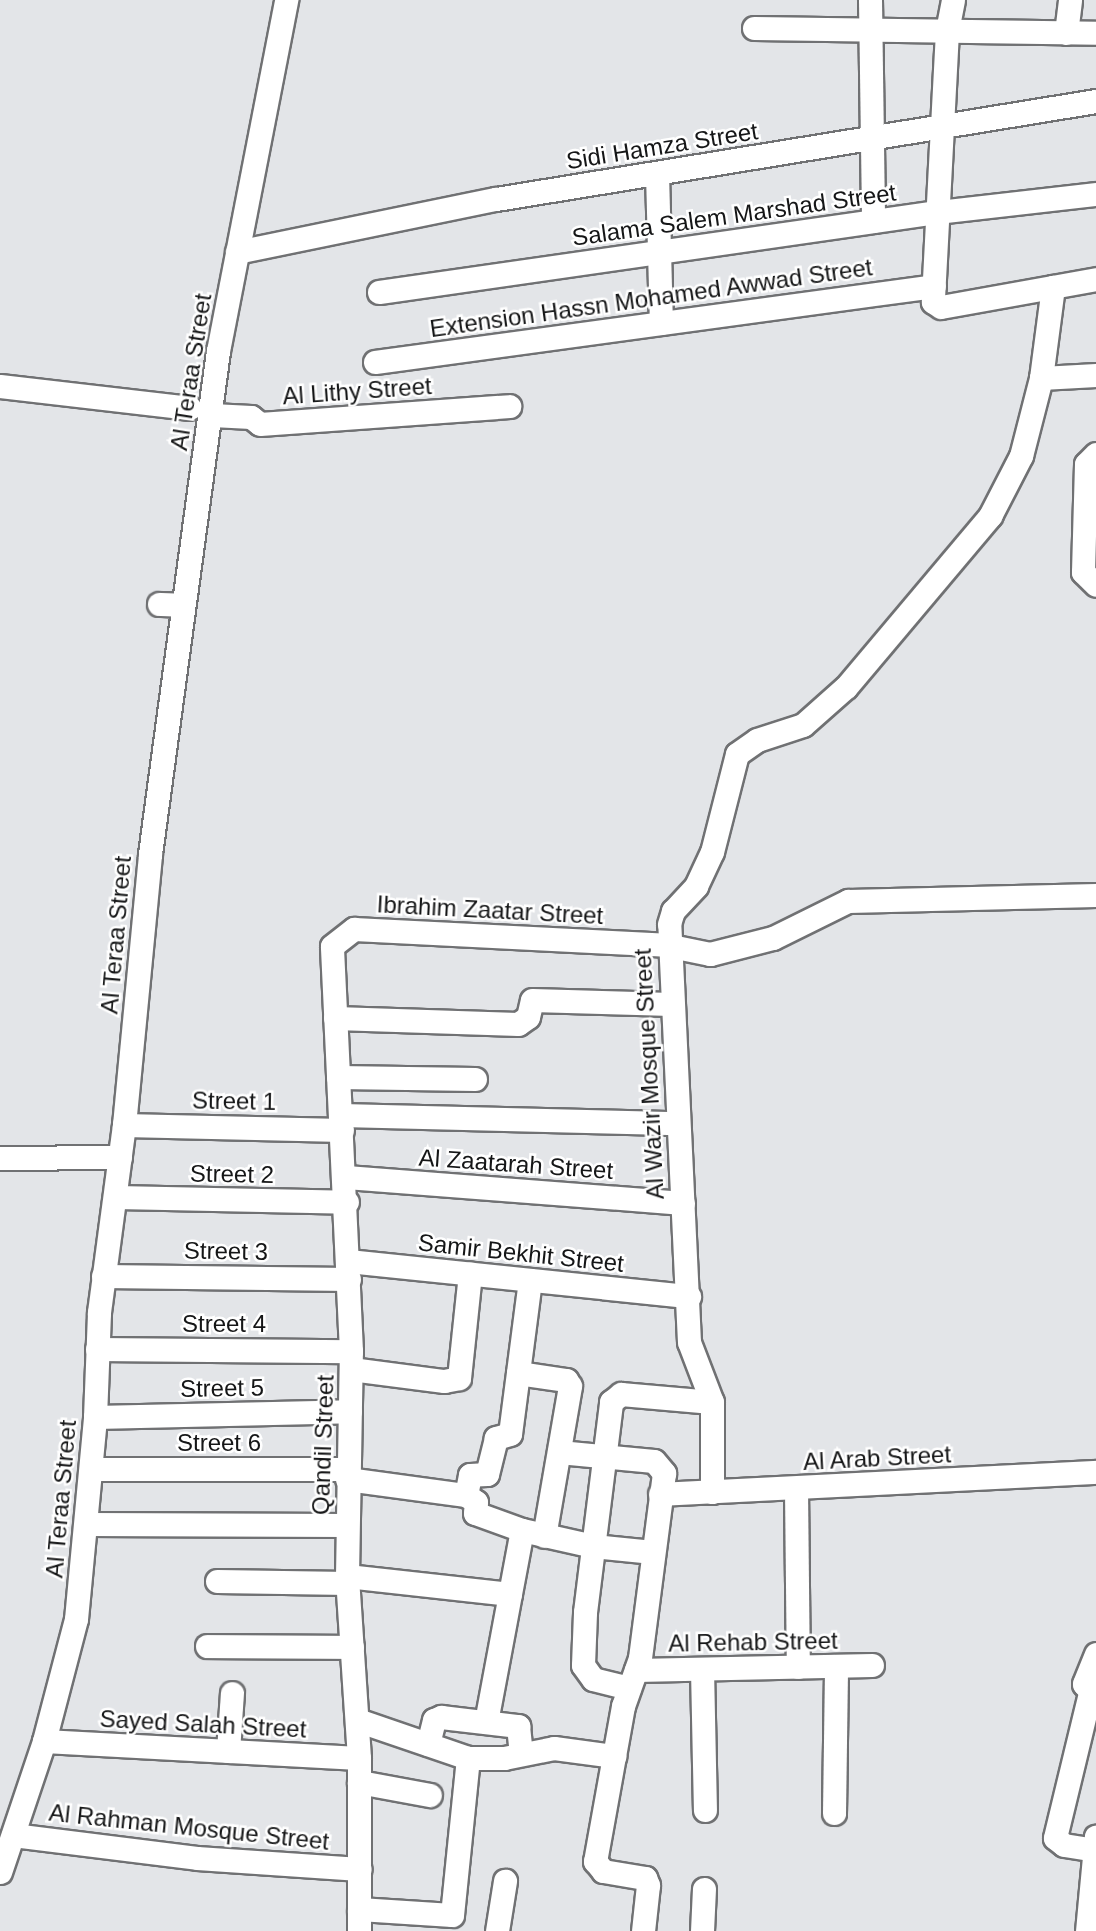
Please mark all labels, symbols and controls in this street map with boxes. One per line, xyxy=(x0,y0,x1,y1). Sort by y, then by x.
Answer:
street label: Sidi Hamza Street xyxy=(564,117,760,175)
street label: Salama Salem Marshad Street xyxy=(570,178,898,252)
street label: Extension Hassn Mohamed Awwad Street xyxy=(427,253,875,343)
street label: Al Teraa Street xyxy=(164,291,218,453)
street label: Al Lithy Street xyxy=(281,371,433,411)
street label: Al Teraa Street xyxy=(95,855,137,1015)
street label: Ibrahim Zaatar Street xyxy=(376,890,604,930)
street label: Al Wazir Mosque Street xyxy=(628,948,670,1200)
street label: Street 1 xyxy=(192,1086,276,1116)
street label: Al Zaatarah Street xyxy=(418,1143,614,1185)
street label: Street 2 xyxy=(190,1159,274,1189)
street label: Samir Bekhit Street xyxy=(417,1228,625,1278)
street label: Street 3 xyxy=(184,1236,268,1266)
street label: Street 4 xyxy=(182,1310,266,1338)
street label: Street 5 xyxy=(180,1373,264,1403)
street label: Qandil Street xyxy=(306,1375,340,1515)
street label: Al Teraa Street xyxy=(40,1419,82,1579)
street label: Street 6 xyxy=(177,1429,261,1457)
street label: Al Arab Street xyxy=(802,1440,952,1476)
street label: Al Rehab Street xyxy=(668,1626,838,1658)
street label: Sayed Salah Street xyxy=(99,1704,307,1744)
street label: Al Rahman Mosque Street xyxy=(48,1798,330,1856)

